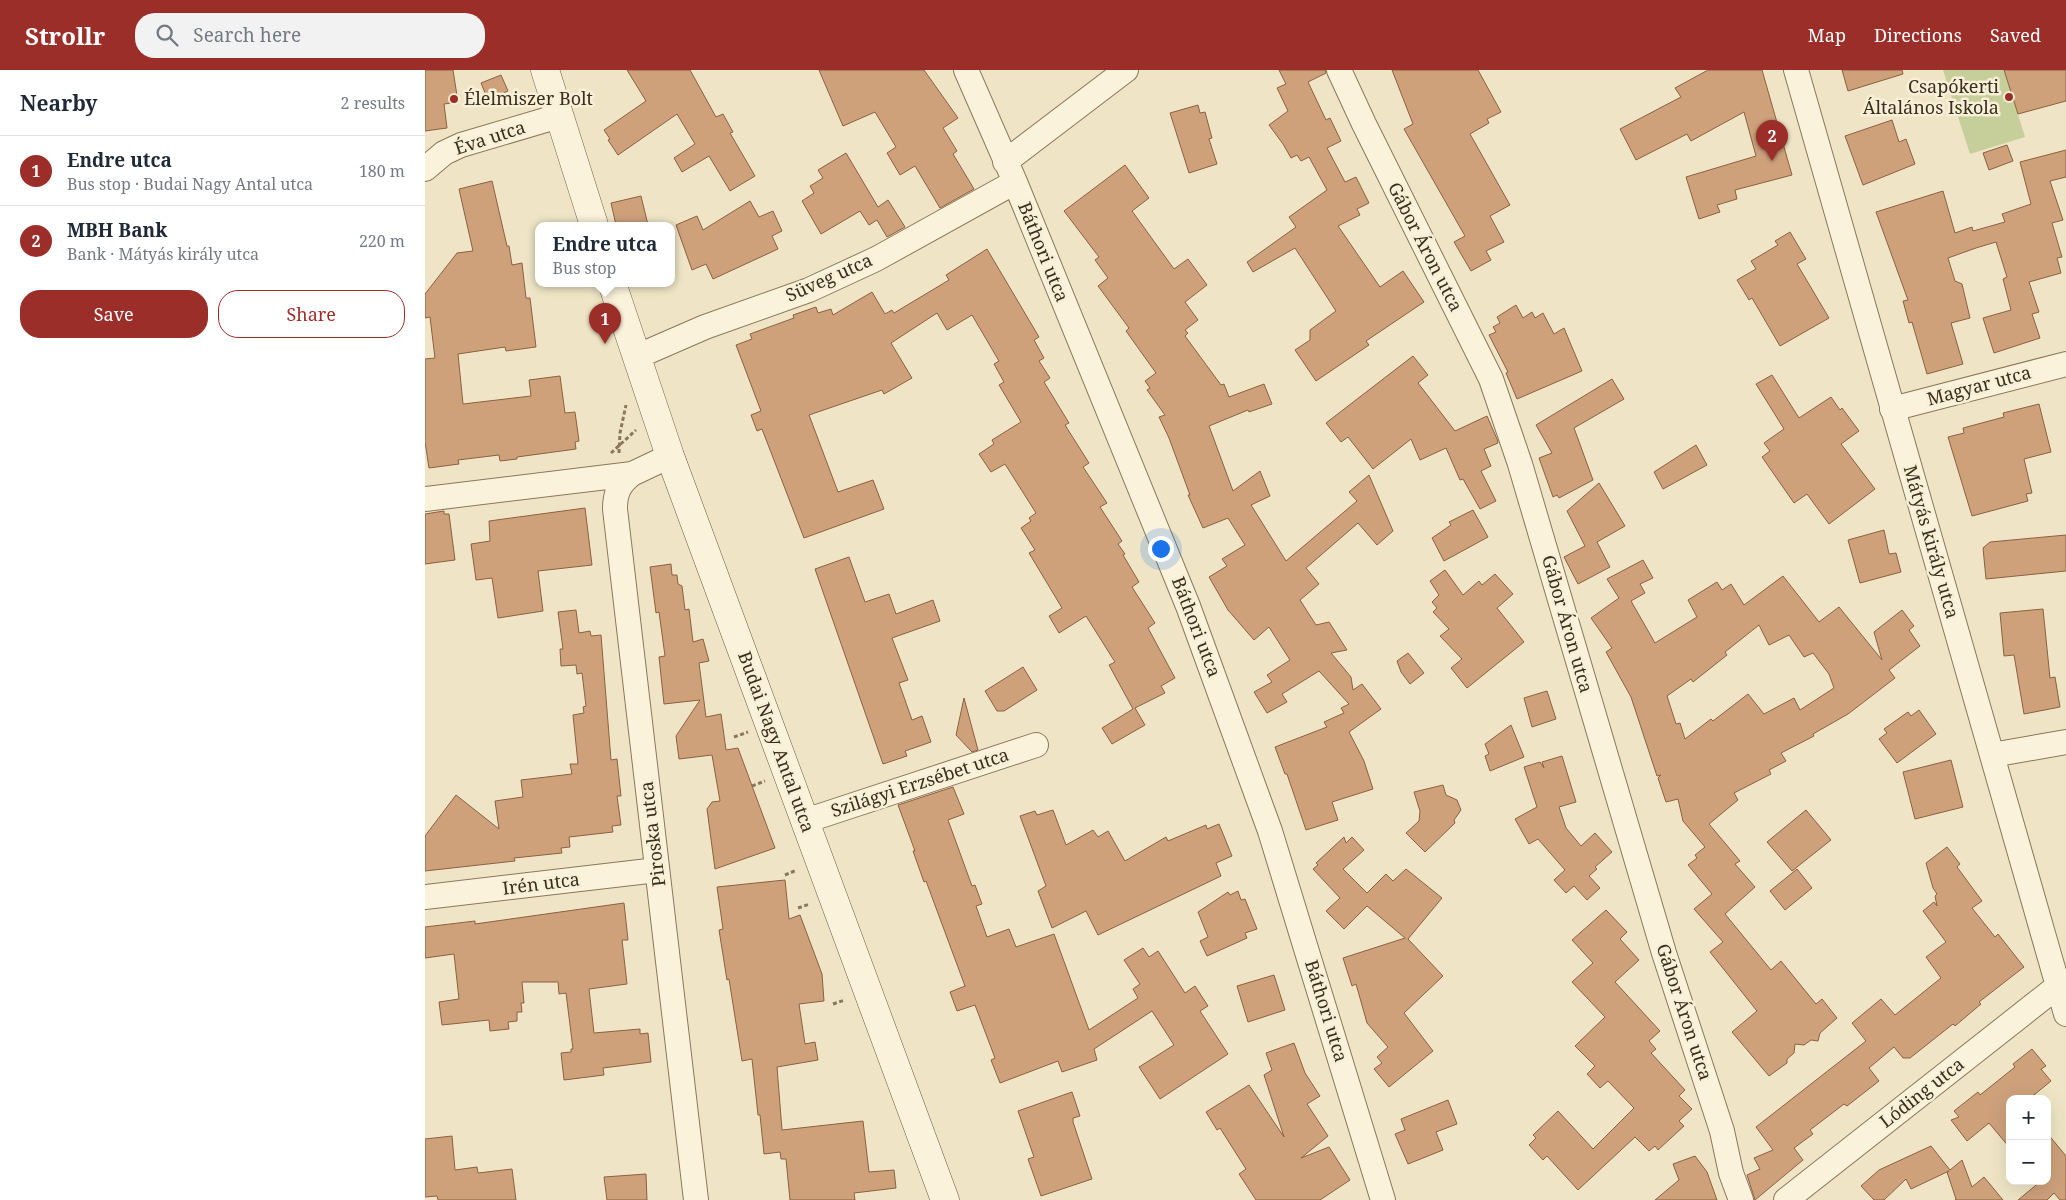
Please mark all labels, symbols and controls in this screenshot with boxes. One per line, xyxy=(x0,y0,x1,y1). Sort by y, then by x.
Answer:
search box xyxy=(135,13,485,58)
text: Strollr xyxy=(25,19,105,52)
icon: search xyxy=(153,21,181,49)
text: Search here xyxy=(193,22,301,48)
text: Map xyxy=(1808,23,1846,47)
text: Directions xyxy=(1874,23,1962,47)
text: Saved xyxy=(1990,23,2041,47)
place label: Csapókerti Általános Iskola xyxy=(1863,74,1999,119)
place label: Élelmiszer Bolt xyxy=(464,86,593,110)
text: Nearby xyxy=(20,89,98,117)
marker: Csapókerti Általános Iskola xyxy=(2003,91,2015,103)
text: 2 results xyxy=(341,92,405,114)
marker: Élelmiszer Bolt xyxy=(448,93,460,105)
street label: Éva utca xyxy=(451,114,528,160)
pin: 2 xyxy=(1756,120,1788,161)
text: Endre utca xyxy=(67,147,172,173)
text: 1 xyxy=(31,160,41,182)
text: 180 m xyxy=(359,160,405,182)
text: Bus stop · Budai Nagy Antal utca xyxy=(67,173,313,195)
street label: Gábor Áron utca xyxy=(1383,178,1469,315)
street label: Báthori utca xyxy=(1013,198,1075,305)
text: MBH Bank xyxy=(67,217,167,243)
popup xyxy=(535,222,675,287)
text: 2 xyxy=(31,230,41,252)
text: 220 m xyxy=(359,230,405,252)
text: Endre utca xyxy=(553,231,657,257)
text: Bank · Mátyás király utca xyxy=(67,243,259,265)
street label: Süveg utca xyxy=(782,247,876,307)
text: Bus stop xyxy=(553,257,616,279)
button: Save xyxy=(20,290,208,338)
button: Share xyxy=(218,290,405,338)
pin: 1 xyxy=(589,303,621,344)
street label: Magyar utca xyxy=(1924,360,2033,410)
street label: Mátyás király utca xyxy=(1899,462,1965,621)
your location xyxy=(1148,536,1174,562)
street label: Gábor Áron utca xyxy=(1537,552,1599,695)
street label: Báthori utca xyxy=(1167,573,1227,680)
street label: Budai Nagy Antal utca xyxy=(733,648,821,836)
street label: Szilágyi Erzsébet utca xyxy=(828,742,1012,822)
street label: Piroska utca xyxy=(634,780,670,888)
street label: Irén utca xyxy=(501,866,581,900)
street label: Gábor Áron utca xyxy=(1652,940,1718,1083)
street label: Báthori utca xyxy=(1300,957,1354,1065)
street label: Lóding utca xyxy=(1874,1052,1969,1133)
map controls xyxy=(2006,1095,2051,1185)
button: + xyxy=(2006,1095,2051,1140)
button: − xyxy=(2006,1140,2051,1185)

